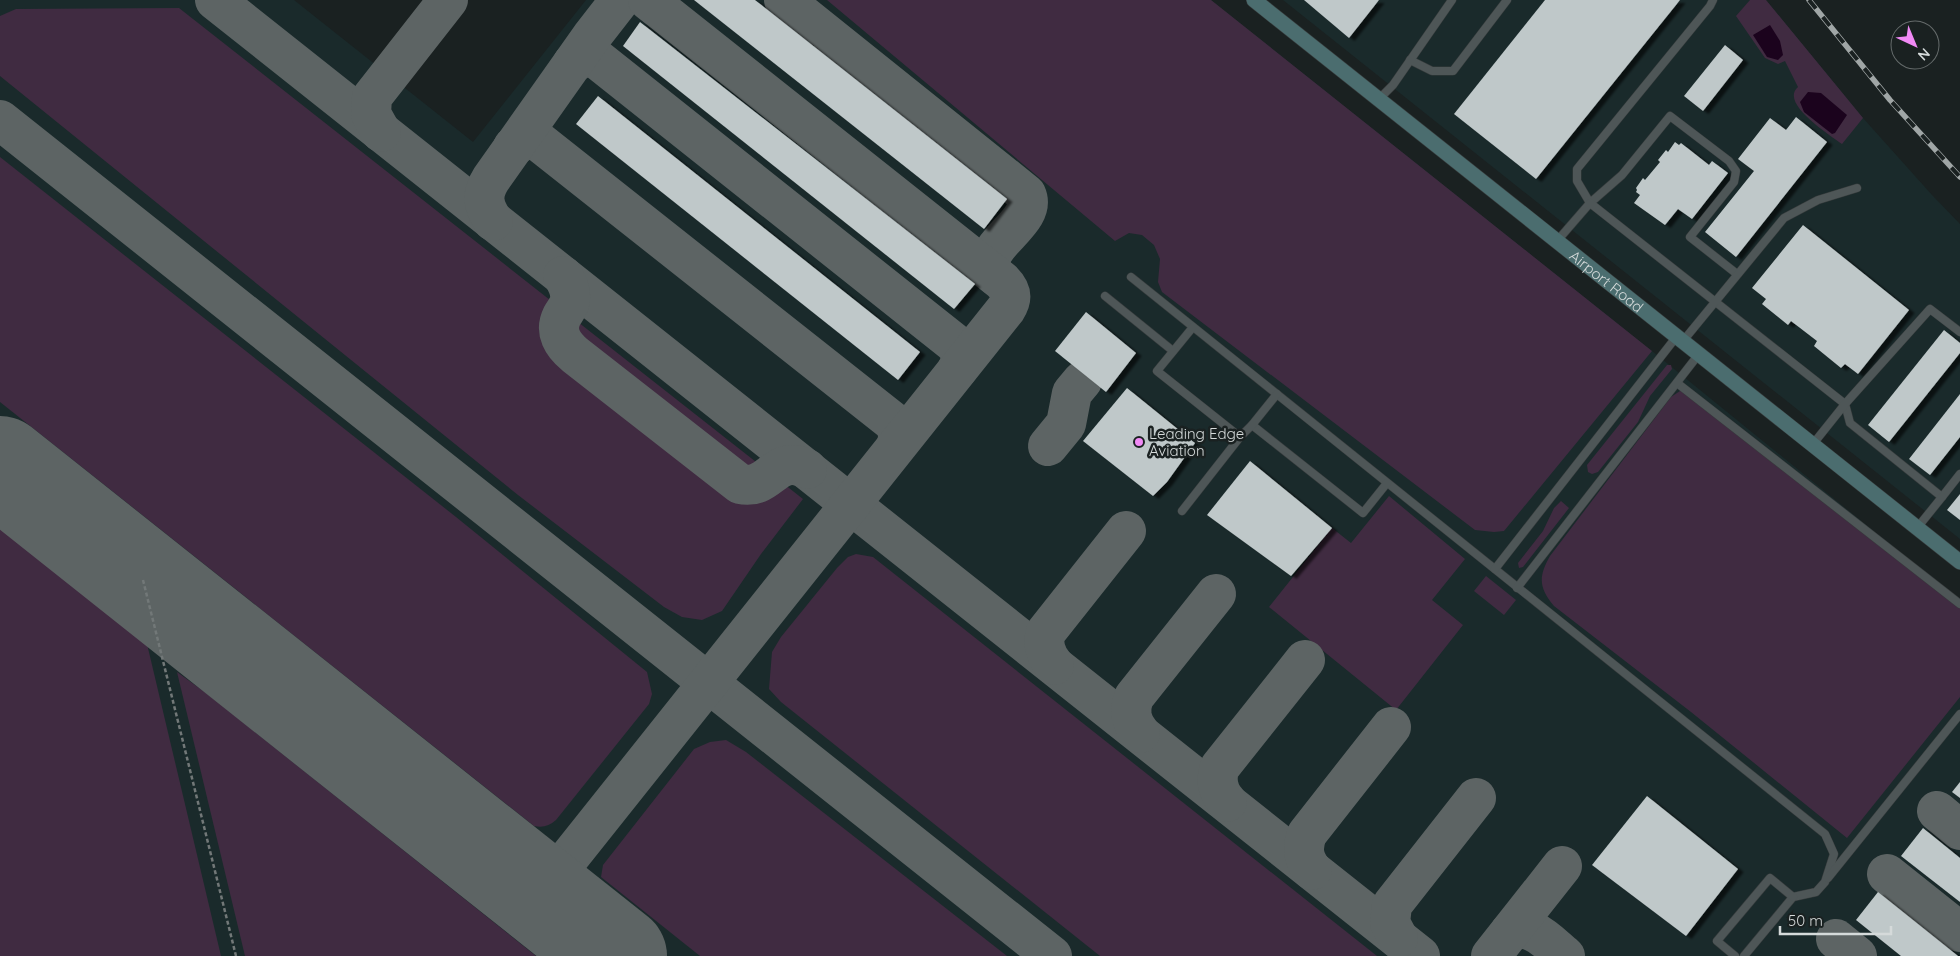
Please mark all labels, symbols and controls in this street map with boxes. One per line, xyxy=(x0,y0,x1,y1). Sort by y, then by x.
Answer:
north arrow xyxy=(1890,20,1940,70)
text: N xyxy=(1914,44,1934,64)
street label: Airport Road xyxy=(1566,246,1648,316)
place label: Leading Edge Aviation xyxy=(1149,424,1244,460)
marker: Leading Edge Aviation xyxy=(1133,436,1145,448)
scale bar xyxy=(1780,904,1891,936)
text: 50 m xyxy=(1788,911,1823,930)

